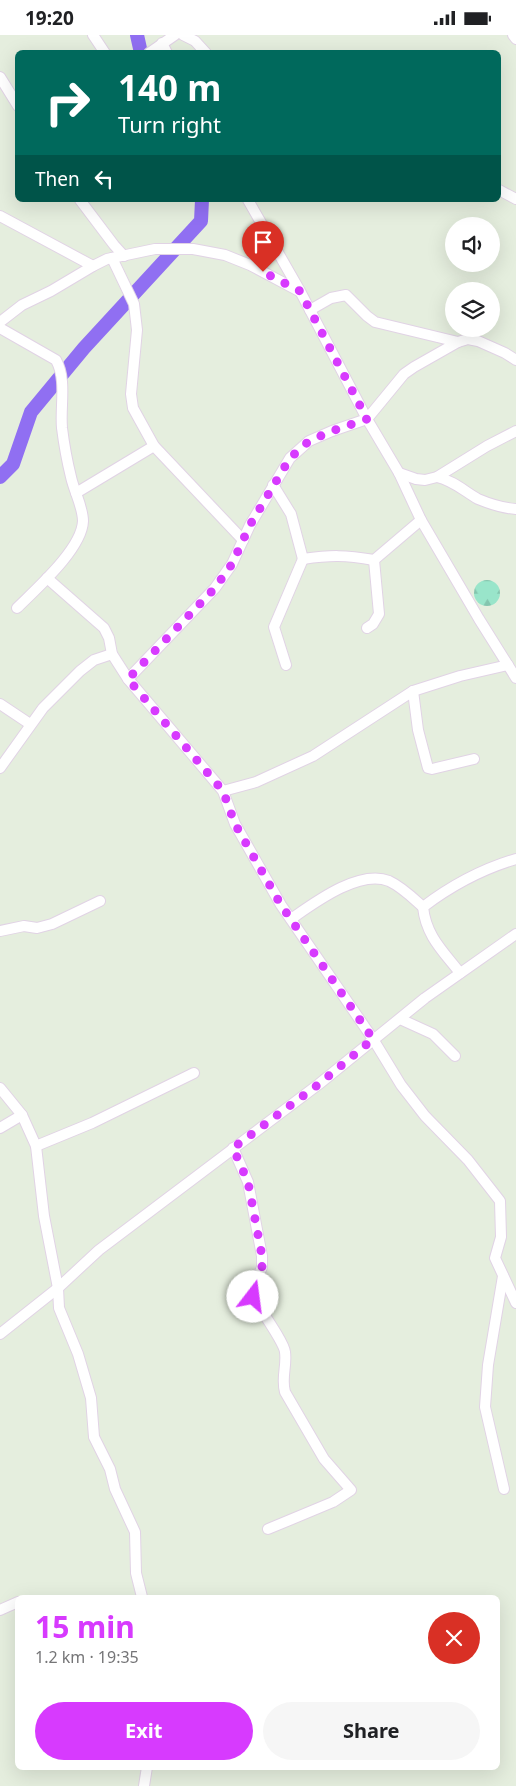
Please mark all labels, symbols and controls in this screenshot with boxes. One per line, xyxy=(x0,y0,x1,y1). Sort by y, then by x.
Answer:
text: 19:20 xyxy=(25,5,74,31)
text: 140 m xyxy=(118,64,221,111)
icon: right xyxy=(35,70,100,135)
text: Turn right xyxy=(118,109,221,139)
icon: left xyxy=(90,165,118,193)
text: Then xyxy=(35,166,80,192)
map controls xyxy=(445,217,500,337)
button: sound xyxy=(445,217,500,272)
pin xyxy=(242,221,284,272)
icon: arrive xyxy=(249,228,277,256)
button: layers xyxy=(445,282,500,337)
position arrow xyxy=(226,1270,278,1322)
text: 15 min xyxy=(35,1606,135,1647)
button: close xyxy=(428,1612,480,1664)
text: 1.2 km · 19:35 xyxy=(35,1646,139,1668)
button: Exit xyxy=(35,1702,253,1760)
button: Share xyxy=(263,1702,480,1760)

